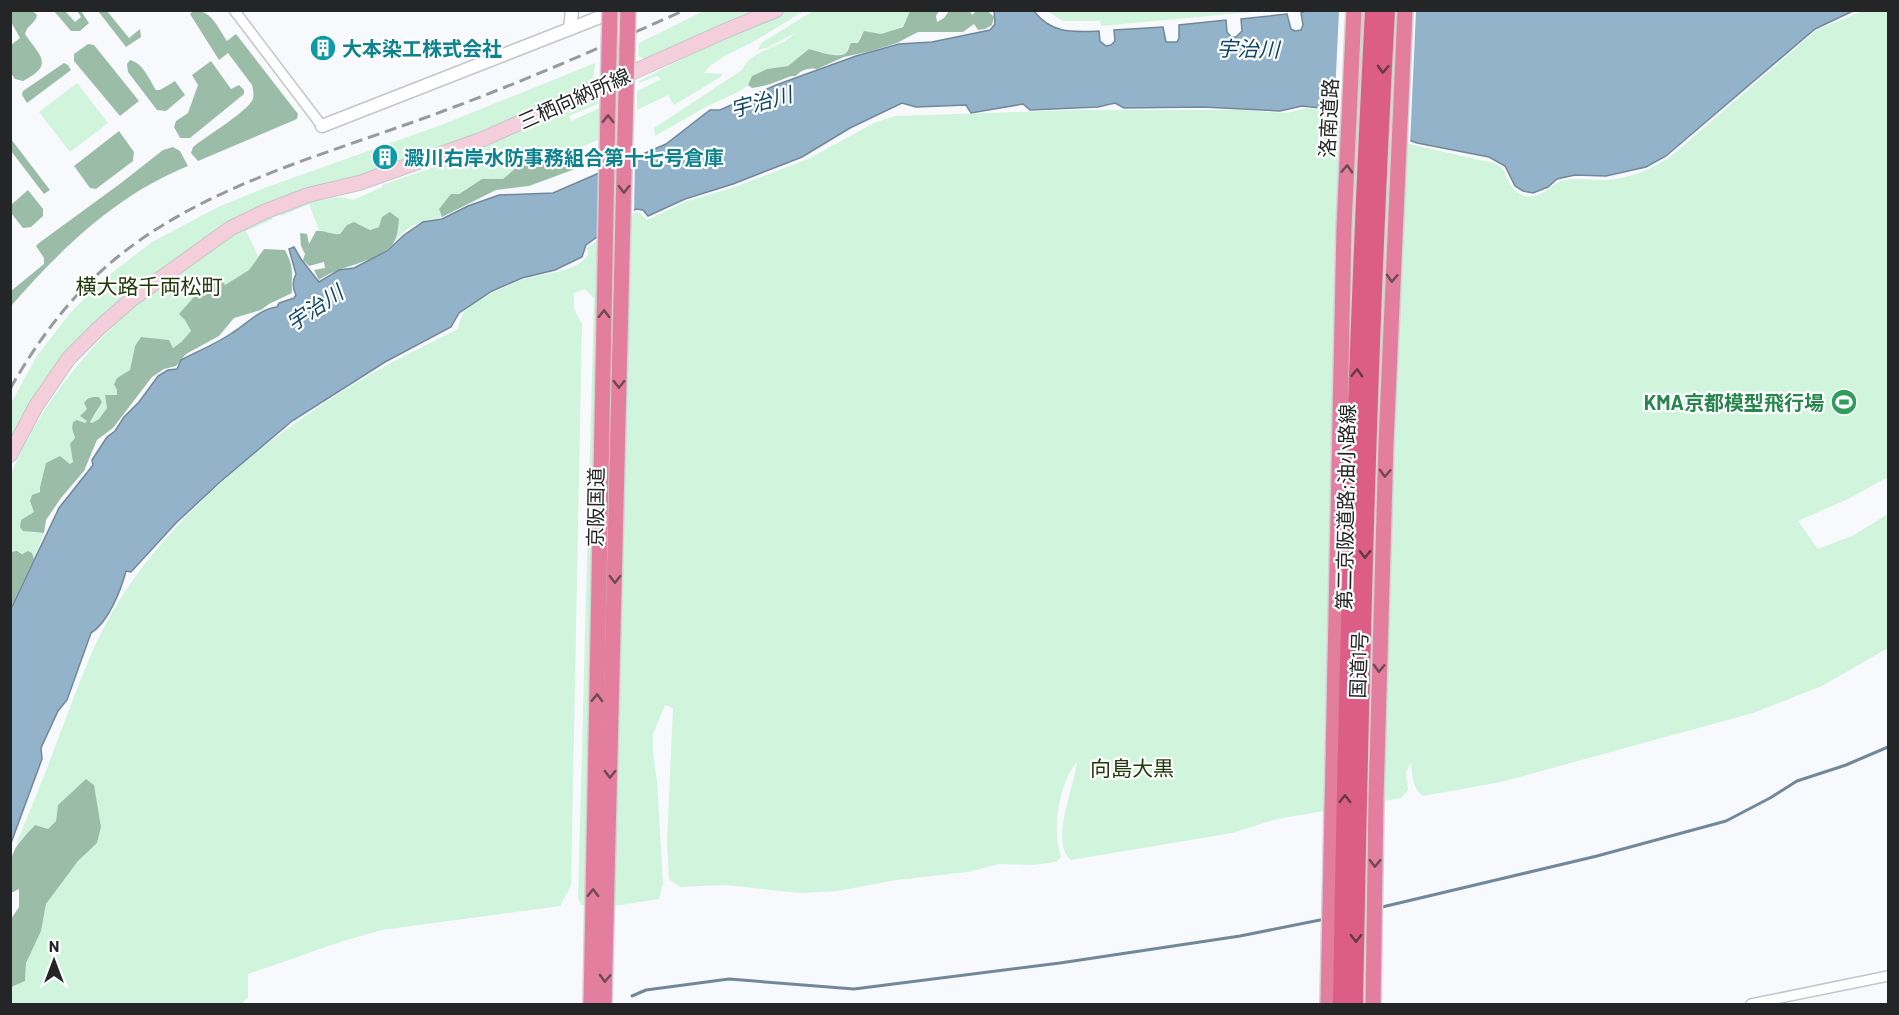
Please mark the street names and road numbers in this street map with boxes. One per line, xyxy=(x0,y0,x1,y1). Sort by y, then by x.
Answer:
street label: 三栖向納所線 xyxy=(514,63,634,133)
street label: 洛南道路 xyxy=(1314,77,1342,159)
street label: 第二京阪道路;油小路線 xyxy=(1331,404,1359,610)
street label: 京阪国道 xyxy=(582,467,608,547)
street label: 国道1号 xyxy=(1345,631,1371,699)

